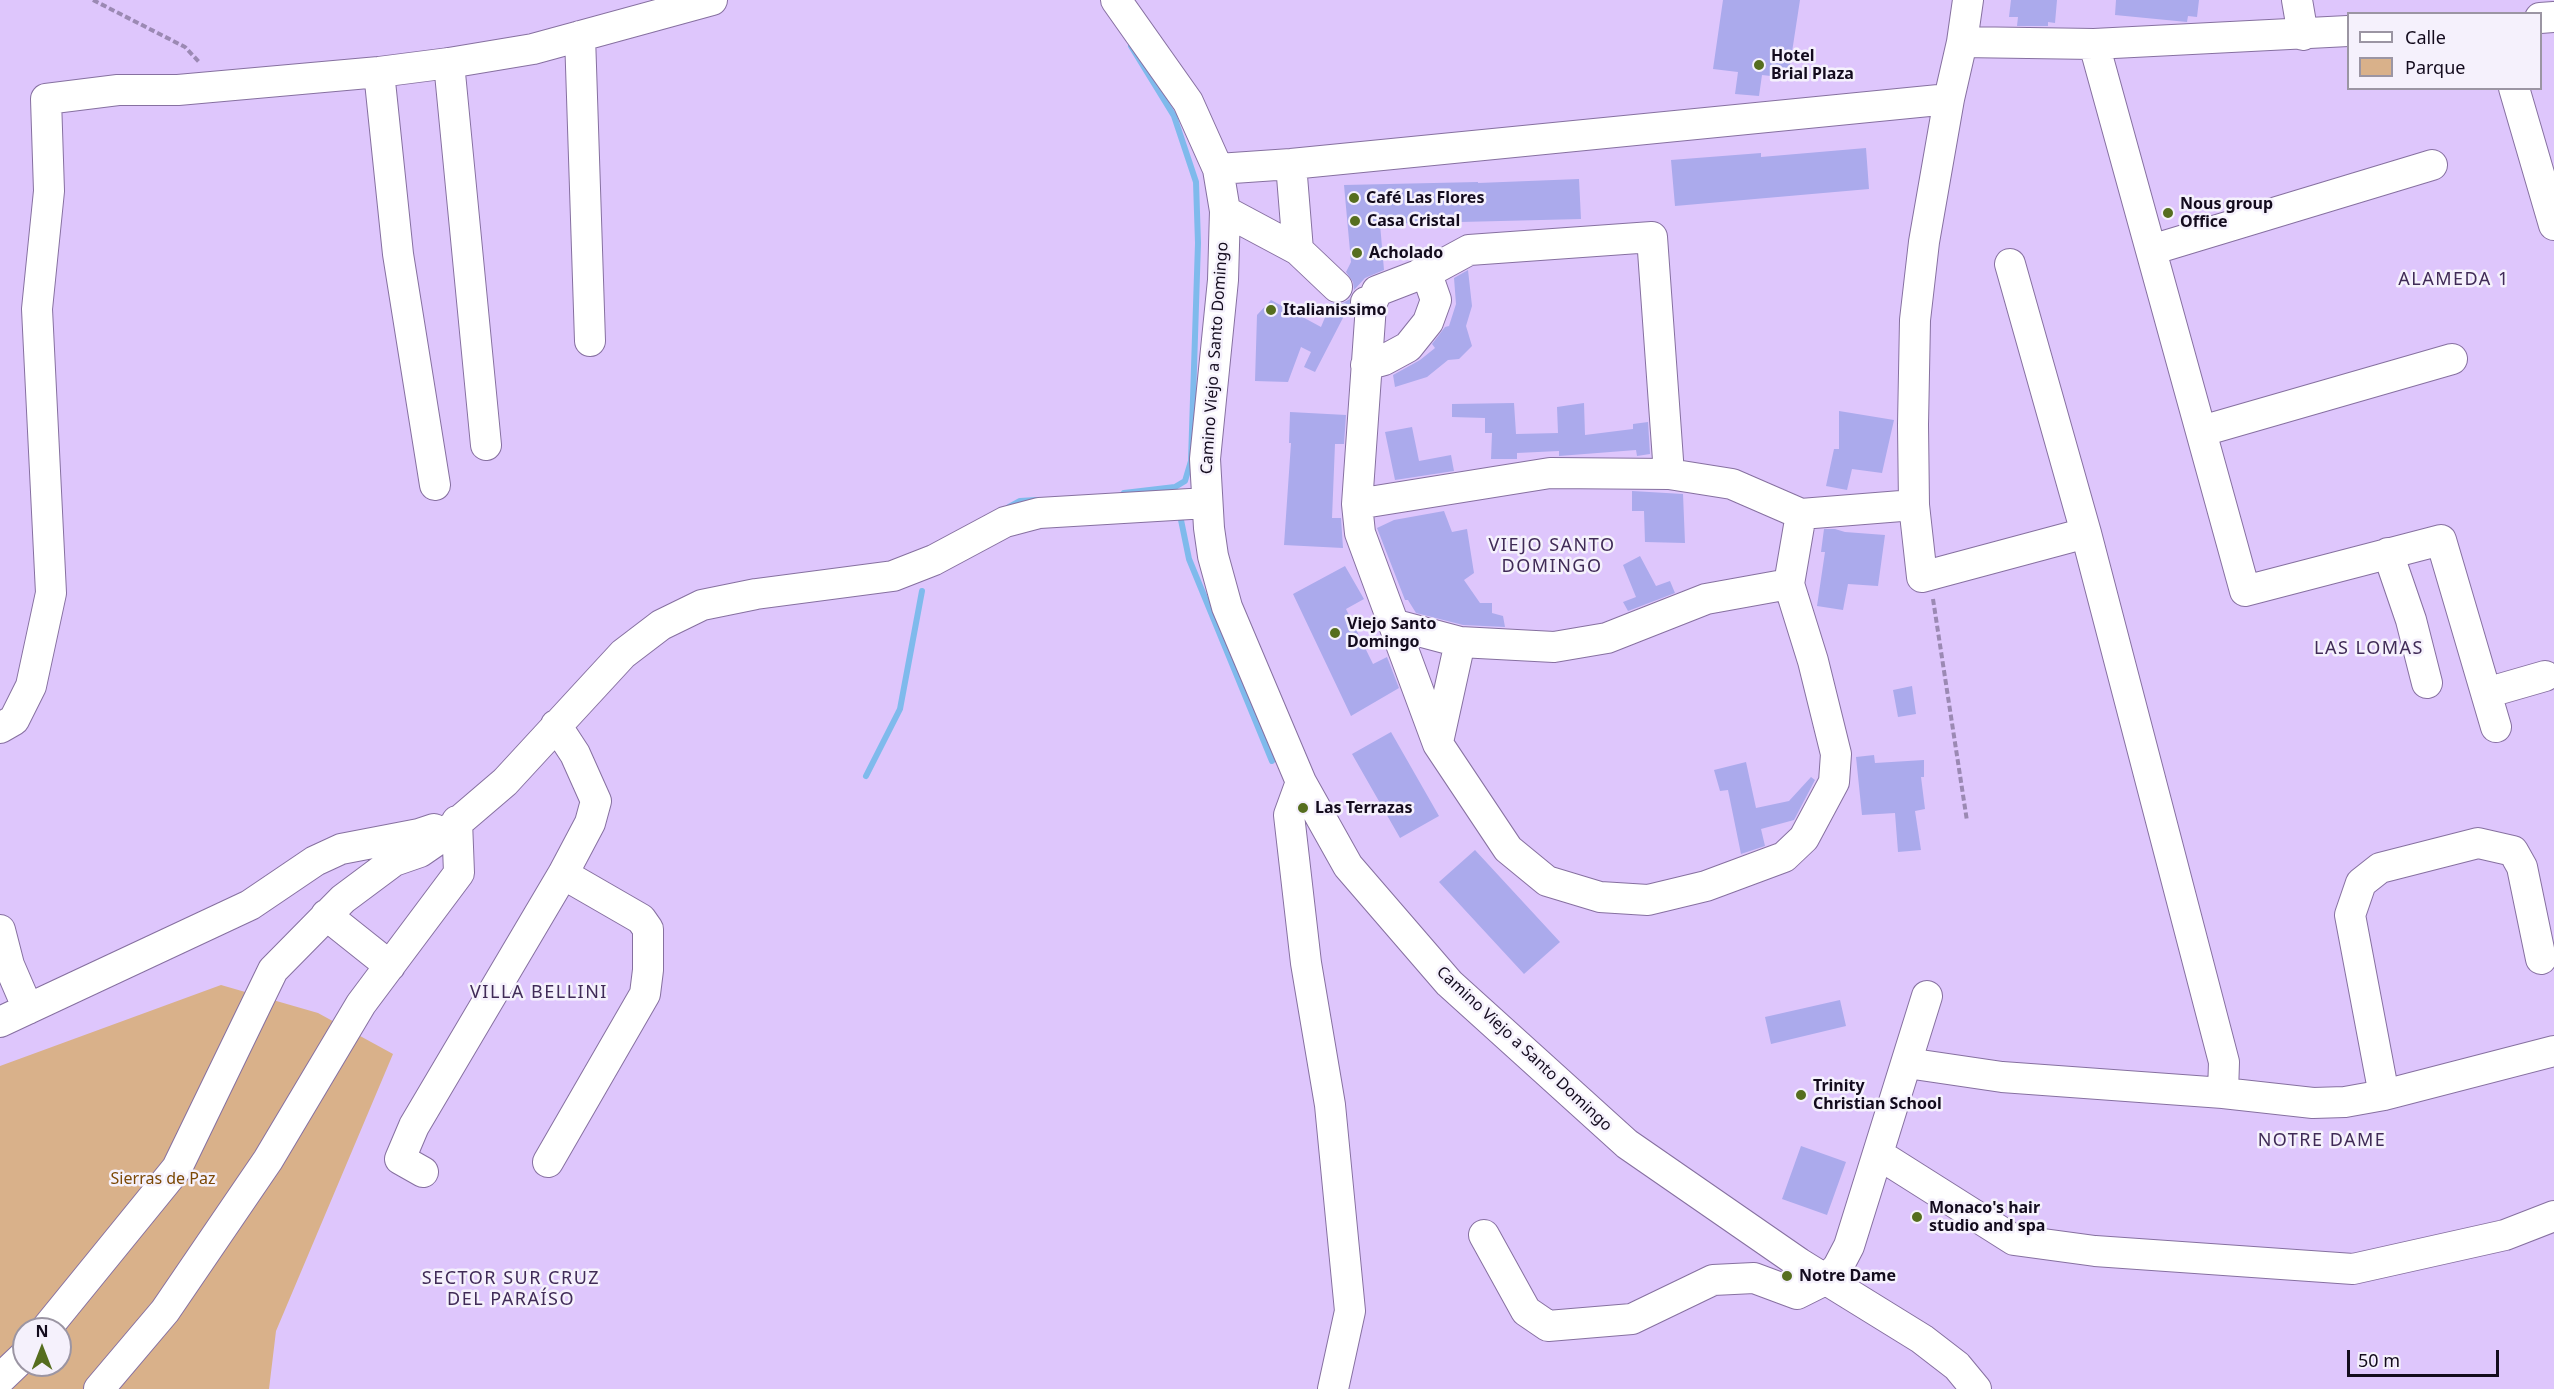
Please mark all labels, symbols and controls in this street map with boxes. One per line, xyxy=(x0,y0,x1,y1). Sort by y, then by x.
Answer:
legend xyxy=(2347,12,2542,90)
text: Calle xyxy=(2405,25,2446,49)
place label: Hotel Brial Plaza xyxy=(1771,46,1854,84)
text: Parque xyxy=(2405,55,2465,79)
marker: Hotel Brial Plaza xyxy=(1752,58,1766,72)
place label: Café Las Flores xyxy=(1366,188,1484,208)
marker: Café Las Flores xyxy=(1347,191,1361,205)
place label: Nous group Office xyxy=(2180,194,2273,232)
marker: Nous group Office xyxy=(2161,206,2175,220)
place label: Casa Cristal xyxy=(1367,211,1460,231)
marker: Casa Cristal xyxy=(1348,214,1362,228)
street label: Camino Viejo a Santo Domingo xyxy=(1197,241,1233,475)
place label: Acholado xyxy=(1369,243,1443,263)
marker: Acholado xyxy=(1350,246,1364,260)
district label: ALAMEDA 1 xyxy=(2398,269,2510,291)
place label: Italianissimo xyxy=(1283,300,1387,320)
marker: Italianissimo xyxy=(1264,303,1278,317)
district label: VIEJO SANTO DOMINGO xyxy=(1489,535,1615,578)
place label: Viejo Santo Domingo xyxy=(1347,614,1436,652)
marker: Viejo Santo Domingo xyxy=(1328,626,1342,640)
district label: LAS LOMAS xyxy=(2314,638,2424,660)
place label: Las Terrazas xyxy=(1315,798,1412,818)
marker: Las Terrazas xyxy=(1296,801,1310,815)
street label: Camino Viejo a Santo Domingo xyxy=(1432,963,1616,1135)
district label: VILLA BELLINI xyxy=(470,982,608,1004)
place label: Trinity Christian School xyxy=(1813,1076,1942,1114)
marker: Trinity Christian School xyxy=(1794,1088,1808,1102)
district label: NOTRE DAME xyxy=(2258,1130,2386,1152)
park label: Sierras de Paz xyxy=(111,1169,215,1189)
place label: Monaco's hair studio and spa xyxy=(1929,1198,2045,1236)
marker: Monaco's hair studio and spa xyxy=(1910,1210,1924,1224)
place label: Notre Dame xyxy=(1799,1266,1896,1286)
district label: SECTOR SUR CRUZ DEL PARAÍSO xyxy=(422,1268,600,1310)
marker: Notre Dame xyxy=(1780,1269,1794,1283)
north arrow xyxy=(12,1317,72,1377)
text: N xyxy=(35,1320,49,1342)
scale bar xyxy=(2350,1338,2502,1376)
text: 50 m xyxy=(2358,1348,2400,1372)

